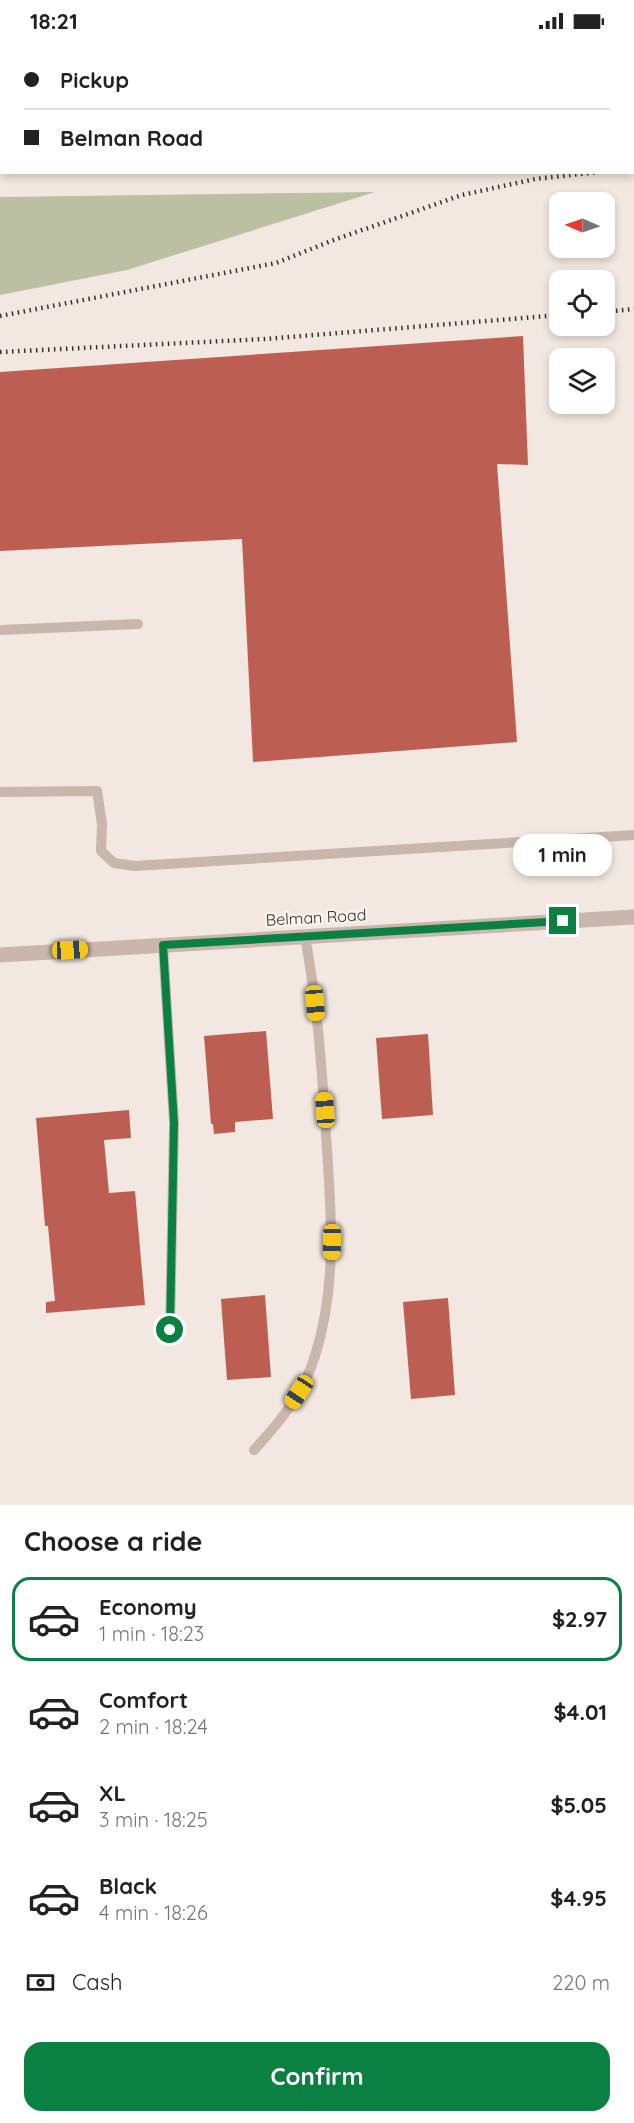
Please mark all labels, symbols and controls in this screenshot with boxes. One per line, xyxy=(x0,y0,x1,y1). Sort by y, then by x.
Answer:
text: 18:21 xyxy=(30,7,78,35)
text: Pickup xyxy=(60,66,129,94)
text: Belman Road xyxy=(60,124,203,152)
north arrow xyxy=(549,192,615,258)
map controls xyxy=(549,192,615,414)
button: locate xyxy=(549,270,615,336)
button: layers xyxy=(549,348,615,414)
callout: 1 min xyxy=(514,834,612,876)
text: 1 min xyxy=(538,842,587,867)
street label: Belman Road xyxy=(265,904,367,930)
route end xyxy=(549,907,576,934)
car xyxy=(52,940,88,960)
car xyxy=(304,984,326,1022)
car xyxy=(315,1091,335,1129)
car xyxy=(323,1224,341,1260)
route start xyxy=(156,1316,183,1343)
car xyxy=(282,1372,316,1412)
text: Choose a ride xyxy=(24,1524,202,1558)
icon: car xyxy=(27,1592,81,1646)
text: Economy xyxy=(99,1593,197,1621)
text: $2.97 xyxy=(552,1605,607,1633)
text: 1 min · 18:23 xyxy=(99,1621,204,1646)
icon: car xyxy=(27,1685,81,1739)
text: Comfort xyxy=(99,1686,188,1714)
text: $4.01 xyxy=(553,1698,607,1726)
text: 2 min · 18:24 xyxy=(99,1714,208,1739)
icon: car xyxy=(27,1778,81,1832)
text: XL xyxy=(99,1779,126,1807)
text: $5.05 xyxy=(550,1791,607,1819)
text: 3 min · 18:25 xyxy=(99,1807,208,1832)
icon: car xyxy=(27,1871,81,1925)
text: Black xyxy=(99,1872,157,1900)
text: $4.95 xyxy=(550,1884,607,1912)
text: 4 min · 18:26 xyxy=(99,1900,208,1925)
icon: cash xyxy=(24,1966,57,1999)
text: Cash xyxy=(72,1968,123,1996)
text: 220 m xyxy=(552,1970,610,1995)
button: Confirm xyxy=(24,2042,610,2111)

